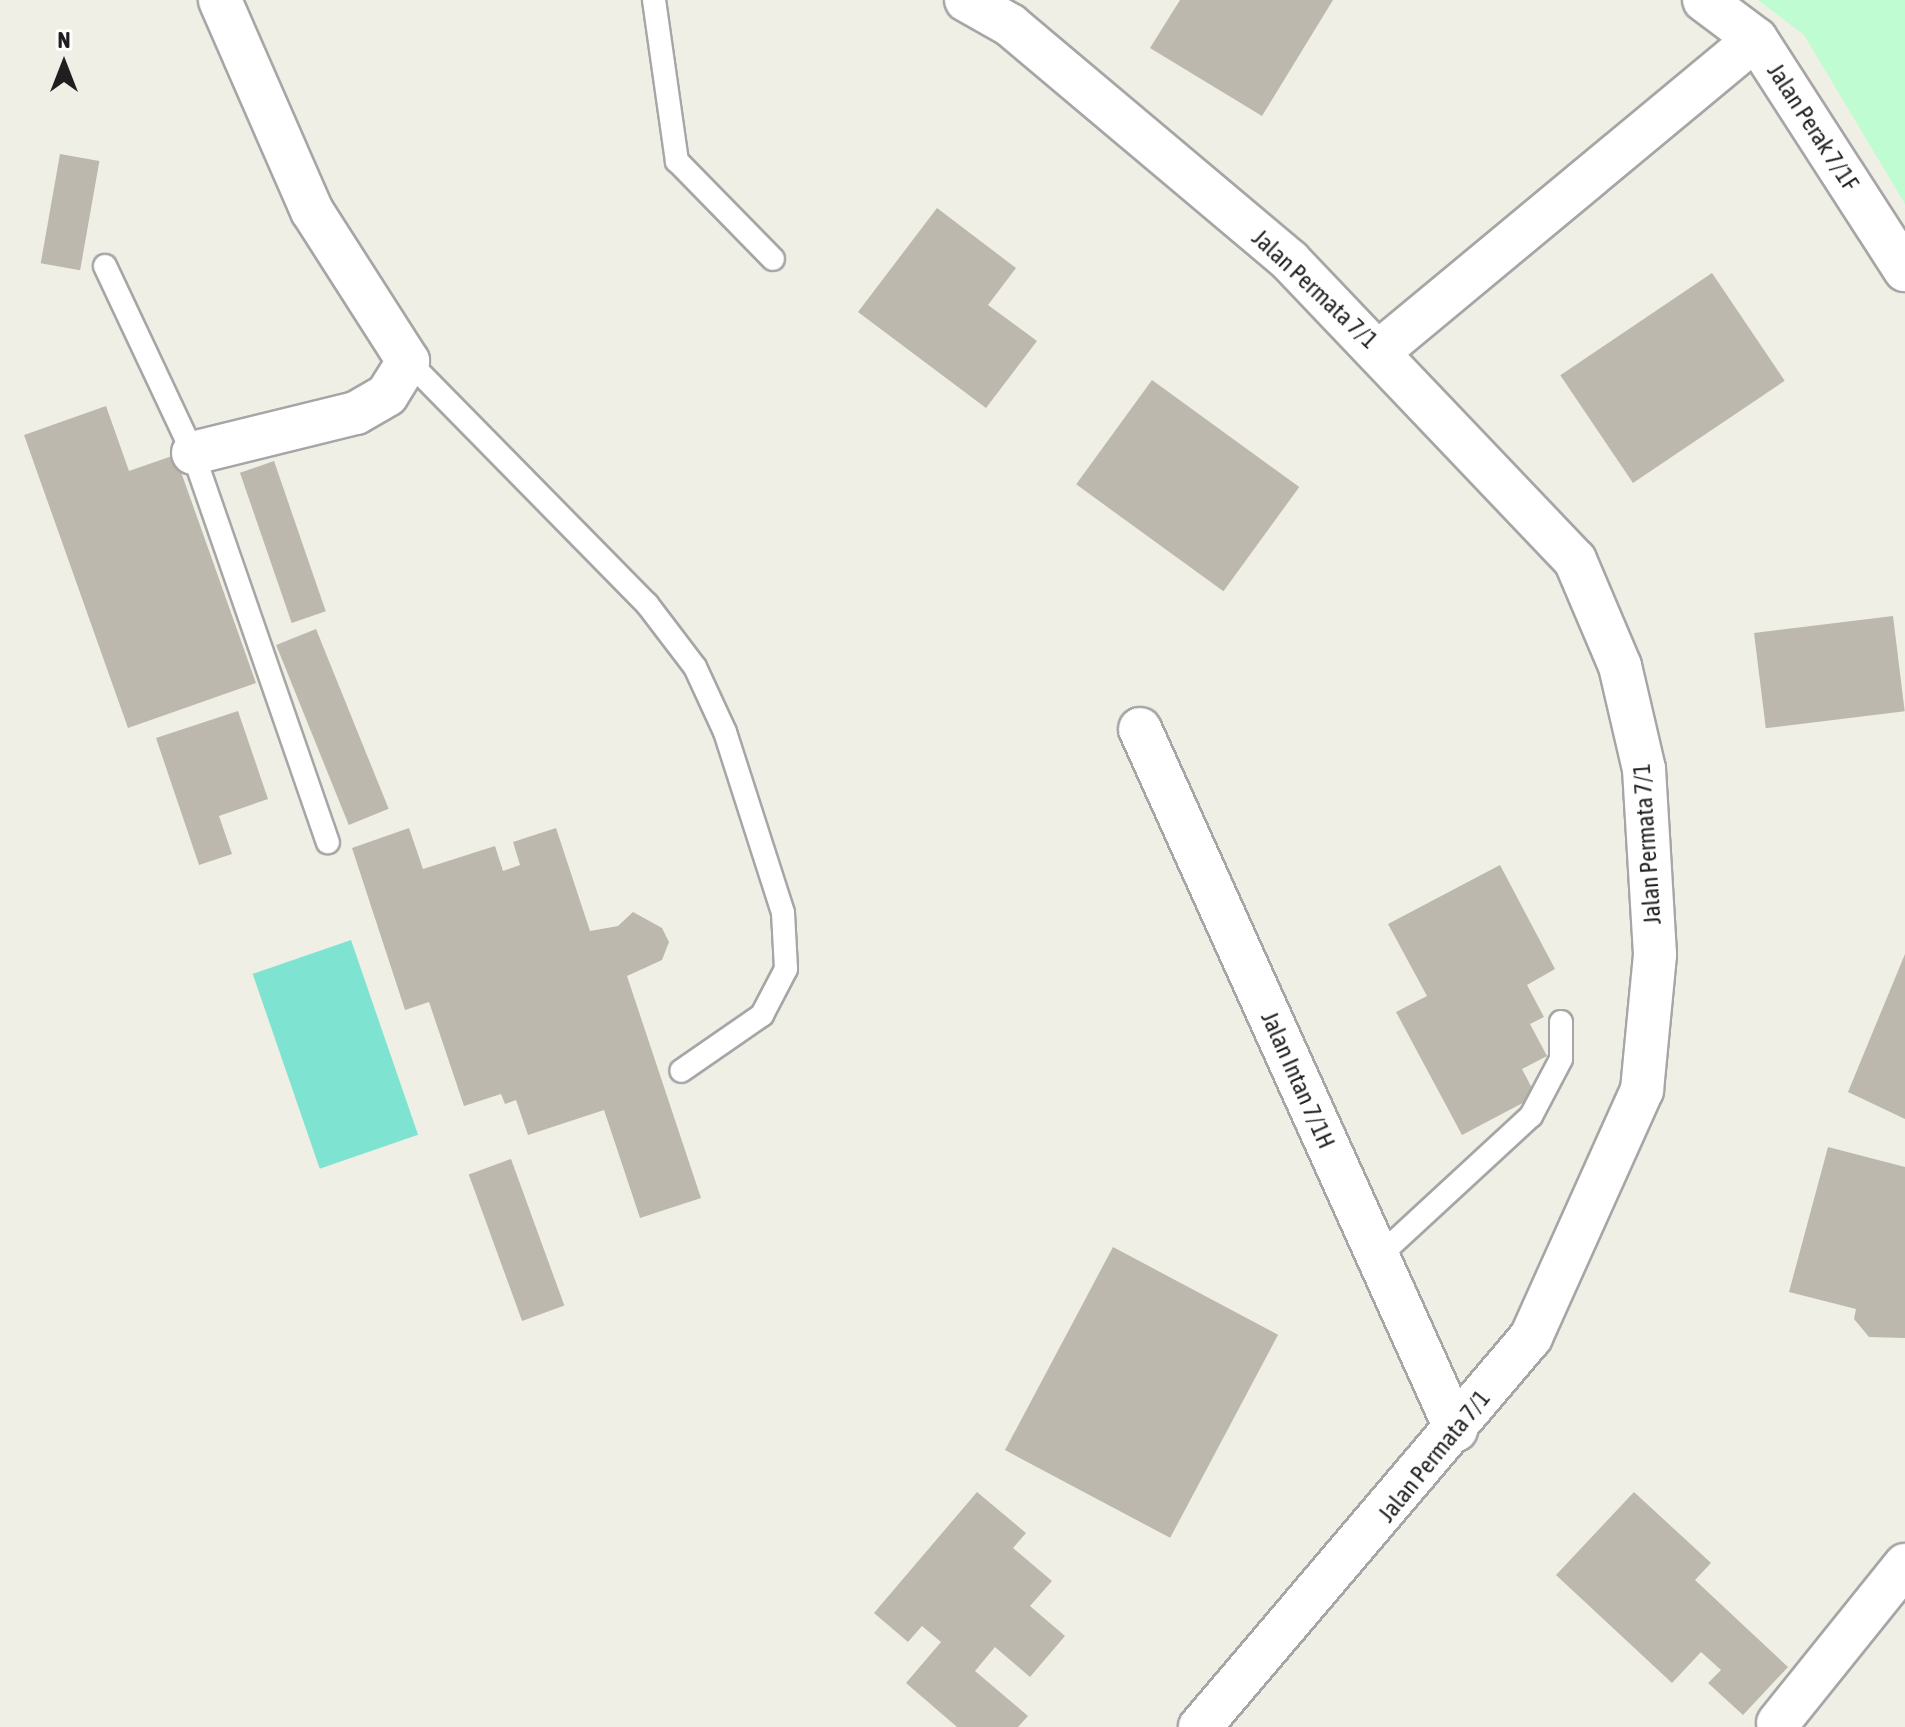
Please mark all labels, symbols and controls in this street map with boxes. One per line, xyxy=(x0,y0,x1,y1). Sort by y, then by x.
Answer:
north arrow xyxy=(24,24,104,104)
text: N xyxy=(58,27,70,53)
street label: Jalan Perak 7/1F xyxy=(1761,58,1865,196)
street label: Jalan Permata 7/1 xyxy=(1246,223,1384,355)
street label: Jalan Permata 7/1 xyxy=(1627,763,1667,925)
street label: Jalan Intan 7/1H xyxy=(1255,1007,1341,1153)
street label: Jalan Permata 7/1 xyxy=(1372,1384,1496,1528)

